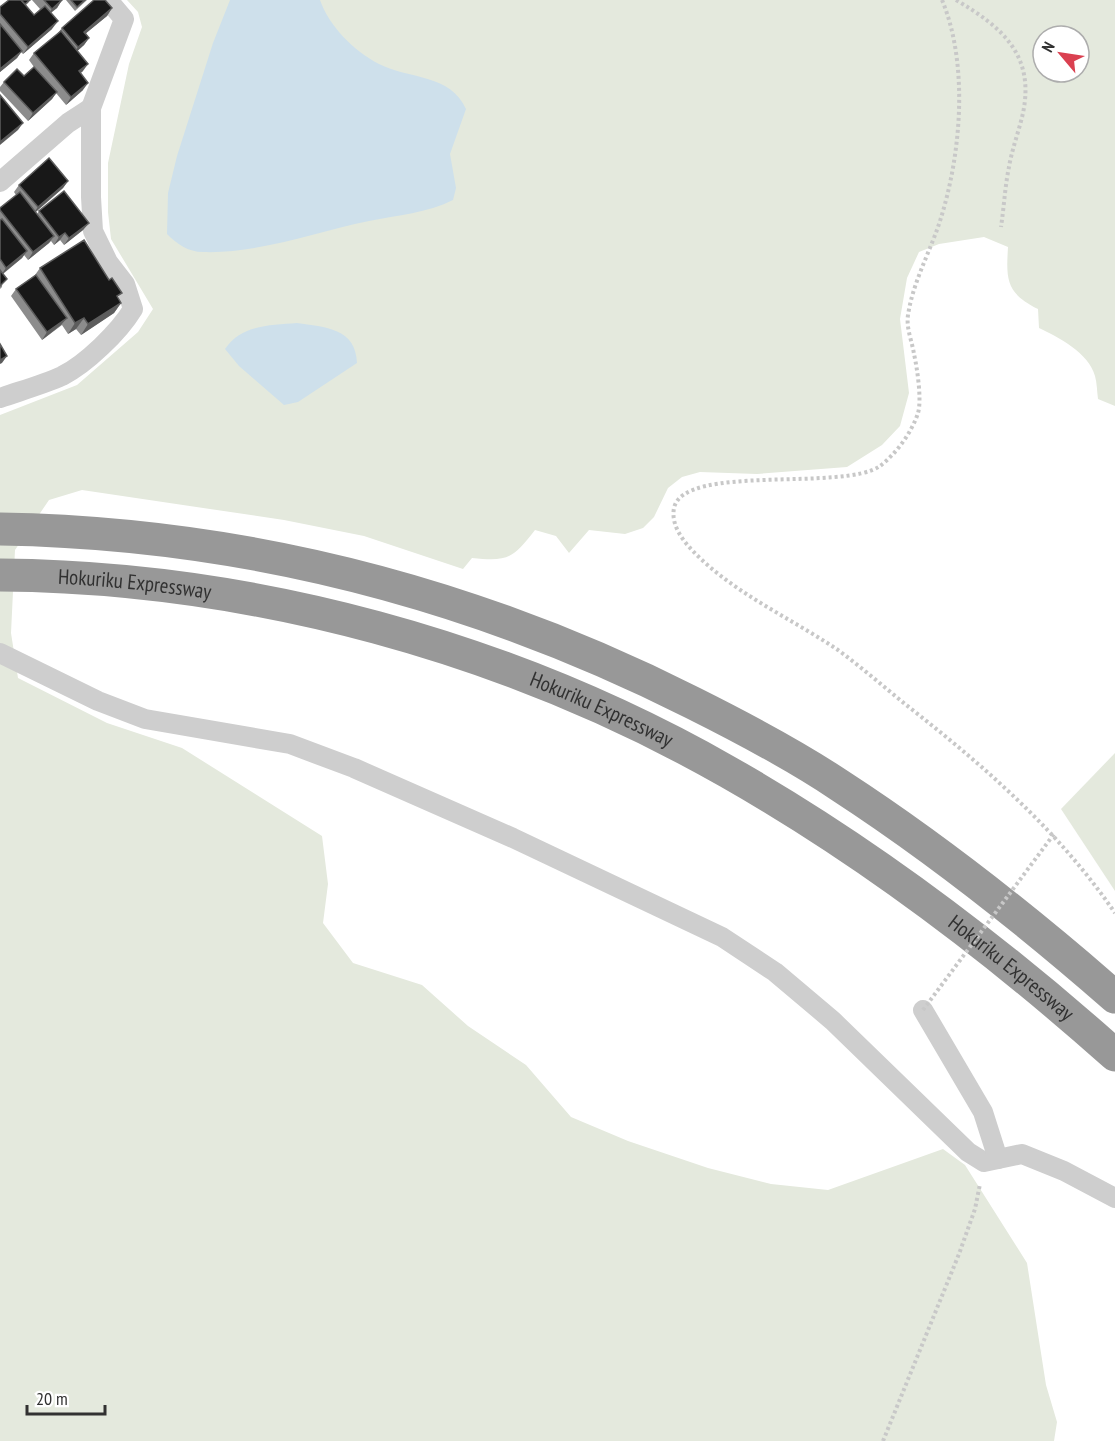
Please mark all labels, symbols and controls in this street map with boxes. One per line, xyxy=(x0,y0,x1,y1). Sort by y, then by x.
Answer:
north arrow xyxy=(1031,24,1091,84)
text: N xyxy=(1037,38,1059,55)
street label: Hokuriku Expressway xyxy=(57,563,213,605)
street label: Hokuriku Expressway xyxy=(526,665,678,753)
street label: Hokuriku Expressway xyxy=(943,909,1080,1026)
scale bar xyxy=(27,1378,105,1416)
text: 20 m xyxy=(36,1387,68,1410)

